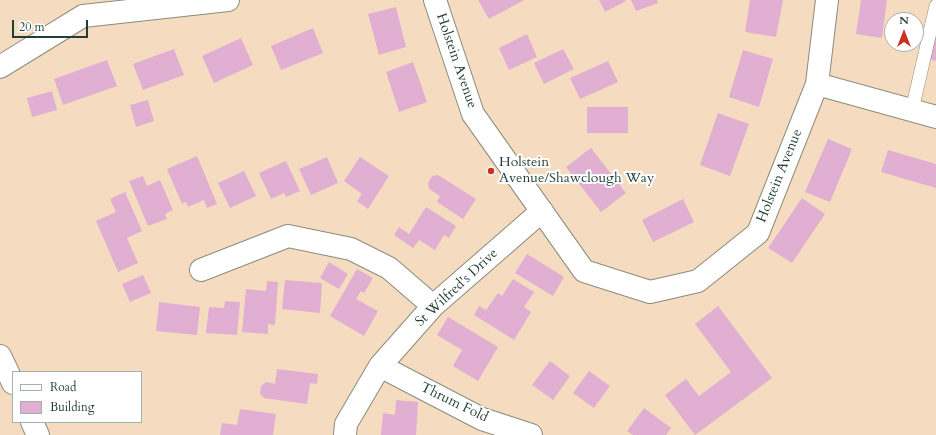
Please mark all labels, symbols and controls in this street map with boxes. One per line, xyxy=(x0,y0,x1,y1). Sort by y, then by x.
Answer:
street label: Holstein Avenue xyxy=(432,11,480,111)
scale bar xyxy=(14,12,90,38)
north arrow xyxy=(884,12,924,52)
text: N xyxy=(899,13,909,28)
text: 20 m xyxy=(19,19,45,35)
street label: Holstein Avenue xyxy=(754,127,806,225)
place label: Holstein Avenue/Shawclough Way xyxy=(499,155,654,188)
marker: Holstein Avenue/Shawclough Way xyxy=(486,166,496,176)
street label: St Wilfred's Drive xyxy=(412,245,502,331)
legend xyxy=(12,371,142,423)
text: Road xyxy=(50,379,76,395)
street label: Thrum Fold xyxy=(418,379,490,427)
text: Building xyxy=(50,399,94,415)

